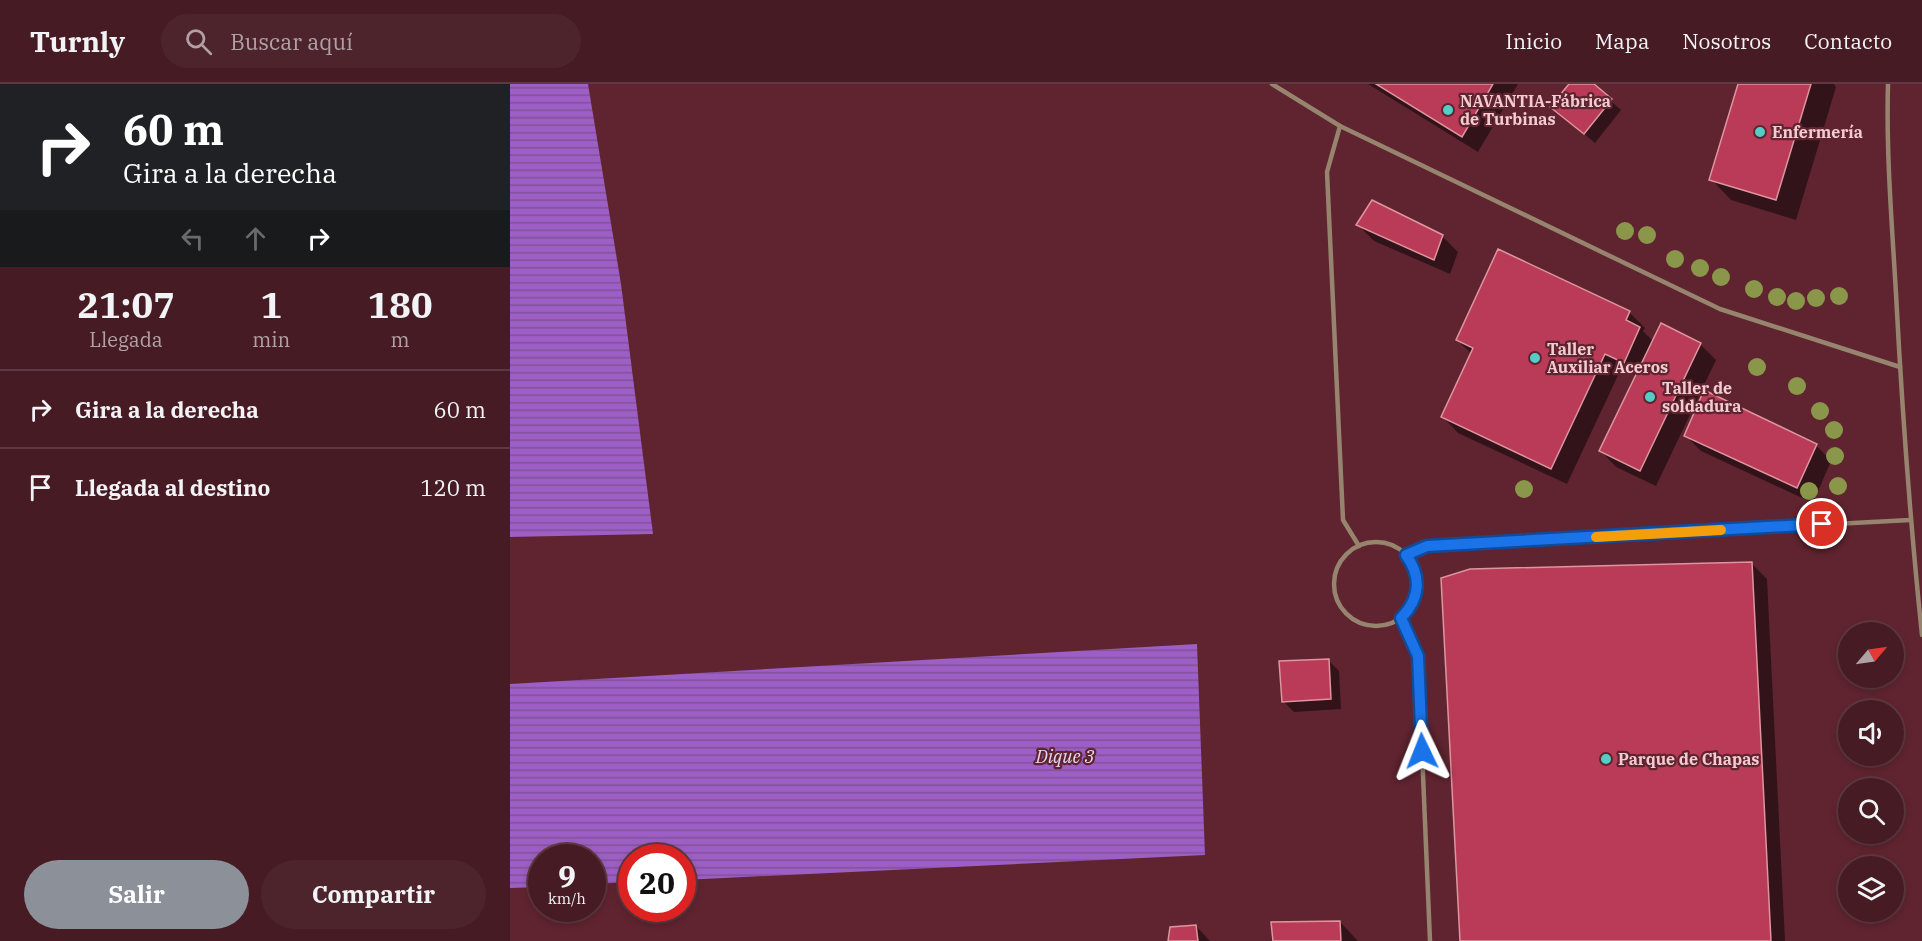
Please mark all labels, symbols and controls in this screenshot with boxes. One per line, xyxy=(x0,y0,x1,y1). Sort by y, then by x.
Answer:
search box xyxy=(161,14,581,68)
text: Turnly xyxy=(30,23,125,60)
icon: search xyxy=(182,25,215,58)
text: Buscar aquí xyxy=(230,27,353,56)
text: Inicio xyxy=(1505,27,1562,55)
text: Mapa xyxy=(1595,27,1649,55)
text: Nosotros xyxy=(1682,27,1771,55)
text: Contacto xyxy=(1804,27,1892,55)
place label: NAVANTIA-Fábrica de Turbinas xyxy=(1460,91,1611,129)
text: 60 m xyxy=(123,102,224,157)
marker: NAVANTIA-Fábrica de Turbinas xyxy=(1441,103,1455,117)
icon: right xyxy=(24,108,102,186)
place label: Enfermería xyxy=(1772,122,1863,142)
marker: Enfermería xyxy=(1753,125,1767,139)
text: Gira a la derecha xyxy=(123,155,337,190)
icon: left xyxy=(176,222,209,255)
icon: ahead xyxy=(239,222,272,255)
icon: right xyxy=(302,222,335,255)
text: 21:07 xyxy=(77,281,175,328)
text: 1 xyxy=(260,281,282,328)
text: 180 xyxy=(368,281,433,328)
text: Llegada xyxy=(89,326,163,353)
text: min xyxy=(252,326,290,353)
text: m xyxy=(391,326,410,353)
place label: Taller Auxiliar Aceros xyxy=(1547,339,1668,377)
marker: Taller Auxiliar Aceros xyxy=(1528,351,1542,365)
place label: Taller de soldadura xyxy=(1662,378,1741,416)
marker: Taller de soldadura xyxy=(1643,390,1657,404)
icon: right xyxy=(24,393,57,426)
text: Gira a la derecha xyxy=(75,395,259,424)
text: 60 m xyxy=(434,395,486,424)
icon: arrive xyxy=(24,471,57,504)
text: Llegada al destino xyxy=(75,473,270,502)
text: 120 m xyxy=(420,473,486,502)
pin xyxy=(1796,498,1847,549)
icon: arrive xyxy=(1805,507,1838,540)
north arrow xyxy=(1838,622,1904,688)
map controls xyxy=(1838,622,1904,922)
button: sound xyxy=(1838,700,1904,766)
position arrow xyxy=(1390,719,1454,783)
water label: Dique 3 xyxy=(1035,745,1094,768)
place label: Parque de Chapas xyxy=(1618,749,1759,769)
marker: Parque de Chapas xyxy=(1599,752,1613,766)
button: search xyxy=(1838,778,1904,844)
speed limit sign: 20 xyxy=(618,844,696,922)
text: 9 xyxy=(558,856,576,895)
button: layers xyxy=(1838,856,1904,922)
button: Salir xyxy=(24,860,249,929)
button: Compartir xyxy=(261,860,486,929)
text: km/h xyxy=(548,889,586,908)

